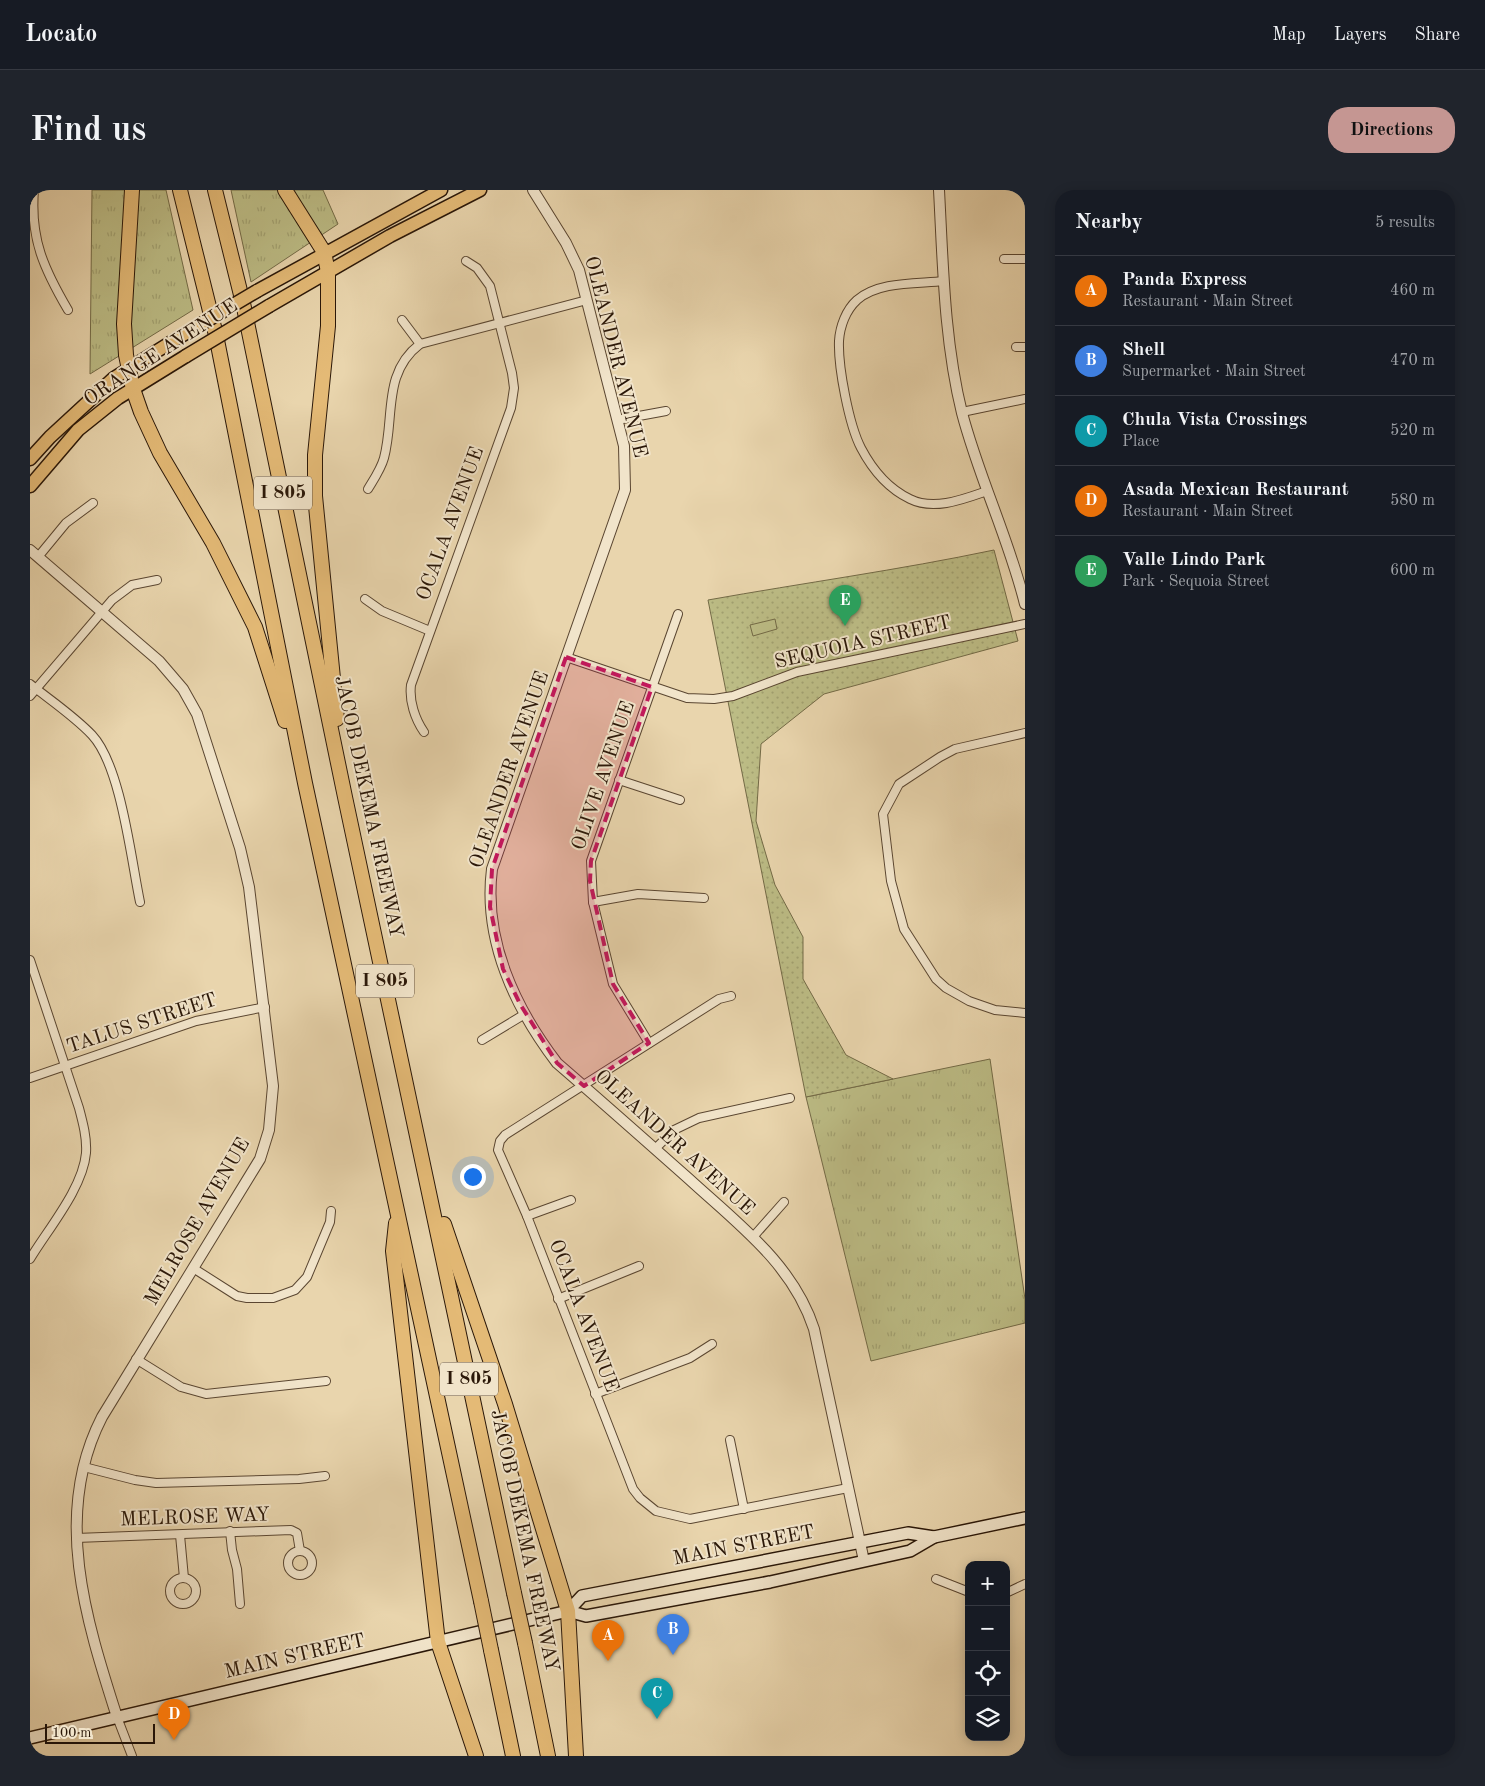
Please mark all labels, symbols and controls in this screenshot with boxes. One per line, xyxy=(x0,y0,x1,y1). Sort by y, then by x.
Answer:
text: Locato xyxy=(25,23,97,47)
text: Map xyxy=(1272,26,1306,44)
text: Layers xyxy=(1334,26,1386,44)
text: Share xyxy=(1414,26,1460,44)
button: Directions xyxy=(1328,107,1455,153)
text: Find us xyxy=(30,113,146,148)
text: Nearby xyxy=(1075,212,1143,233)
text: 5 results xyxy=(1375,215,1435,231)
street label: OLEANDER AVENUE xyxy=(580,254,650,460)
text: Panda Express xyxy=(1122,271,1247,290)
text: A xyxy=(1085,283,1097,299)
text: 460 m xyxy=(1390,283,1435,299)
text: Restaurant · Main Street xyxy=(1122,294,1293,310)
street label: ORANGE AVENUE xyxy=(81,296,241,410)
text: Shell xyxy=(1122,341,1165,360)
text: B xyxy=(1085,353,1097,369)
text: 470 m xyxy=(1390,353,1435,369)
text: Supermarket · Main Street xyxy=(1122,364,1306,380)
text: Chula Vista Crossings xyxy=(1122,411,1307,430)
text: C xyxy=(1086,423,1096,439)
text: 520 m xyxy=(1390,423,1435,439)
text: Place xyxy=(1122,434,1159,450)
street label: OCALA AVENUE xyxy=(414,444,488,604)
road number: I 805 xyxy=(254,476,312,510)
text: Asada Mexican Restaurant xyxy=(1122,481,1349,500)
text: D xyxy=(1085,493,1097,509)
text: 580 m xyxy=(1390,493,1435,509)
text: Restaurant · Main Street xyxy=(1122,504,1293,520)
text: Valle Lindo Park xyxy=(1122,551,1266,570)
text: E xyxy=(1085,563,1097,579)
text: 600 m xyxy=(1390,563,1435,579)
text: Park · Sequoia Street xyxy=(1122,574,1269,590)
pin: E xyxy=(829,585,861,626)
street label: SEQUOIA STREET xyxy=(773,613,953,673)
street label: OLEANDER AVENUE xyxy=(467,669,553,871)
street label: JACOB DEKEMA FREEWAY xyxy=(330,674,406,941)
street label: OLIVE AVENUE xyxy=(569,699,639,853)
road number: I 805 xyxy=(356,964,414,998)
street label: TALUS STREET xyxy=(64,990,220,1058)
street label: OLEANDER AVENUE xyxy=(590,1066,758,1220)
street label: MELROSE AVENUE xyxy=(142,1135,254,1309)
your location xyxy=(460,1164,486,1190)
street label: OCALA AVENUE xyxy=(545,1237,621,1395)
road number: I 805 xyxy=(440,1362,498,1396)
street label: JACOB DEKEMA FREEWAY xyxy=(486,1408,562,1675)
street label: MELROSE WAY xyxy=(120,1505,271,1531)
street label: MAIN STREET xyxy=(672,1522,816,1570)
map controls xyxy=(965,1561,1010,1741)
button: + xyxy=(965,1561,1010,1606)
button: − xyxy=(965,1606,1010,1651)
pin: B xyxy=(657,1614,689,1655)
pin: A xyxy=(592,1620,624,1661)
street label: MAIN STREET xyxy=(223,1631,367,1683)
button: locate xyxy=(965,1651,1010,1696)
pin: C xyxy=(641,1678,673,1719)
button: layers xyxy=(965,1696,1010,1741)
pin: D xyxy=(158,1699,190,1740)
scale bar xyxy=(45,1721,155,1744)
text: 100 m xyxy=(52,1726,91,1740)

